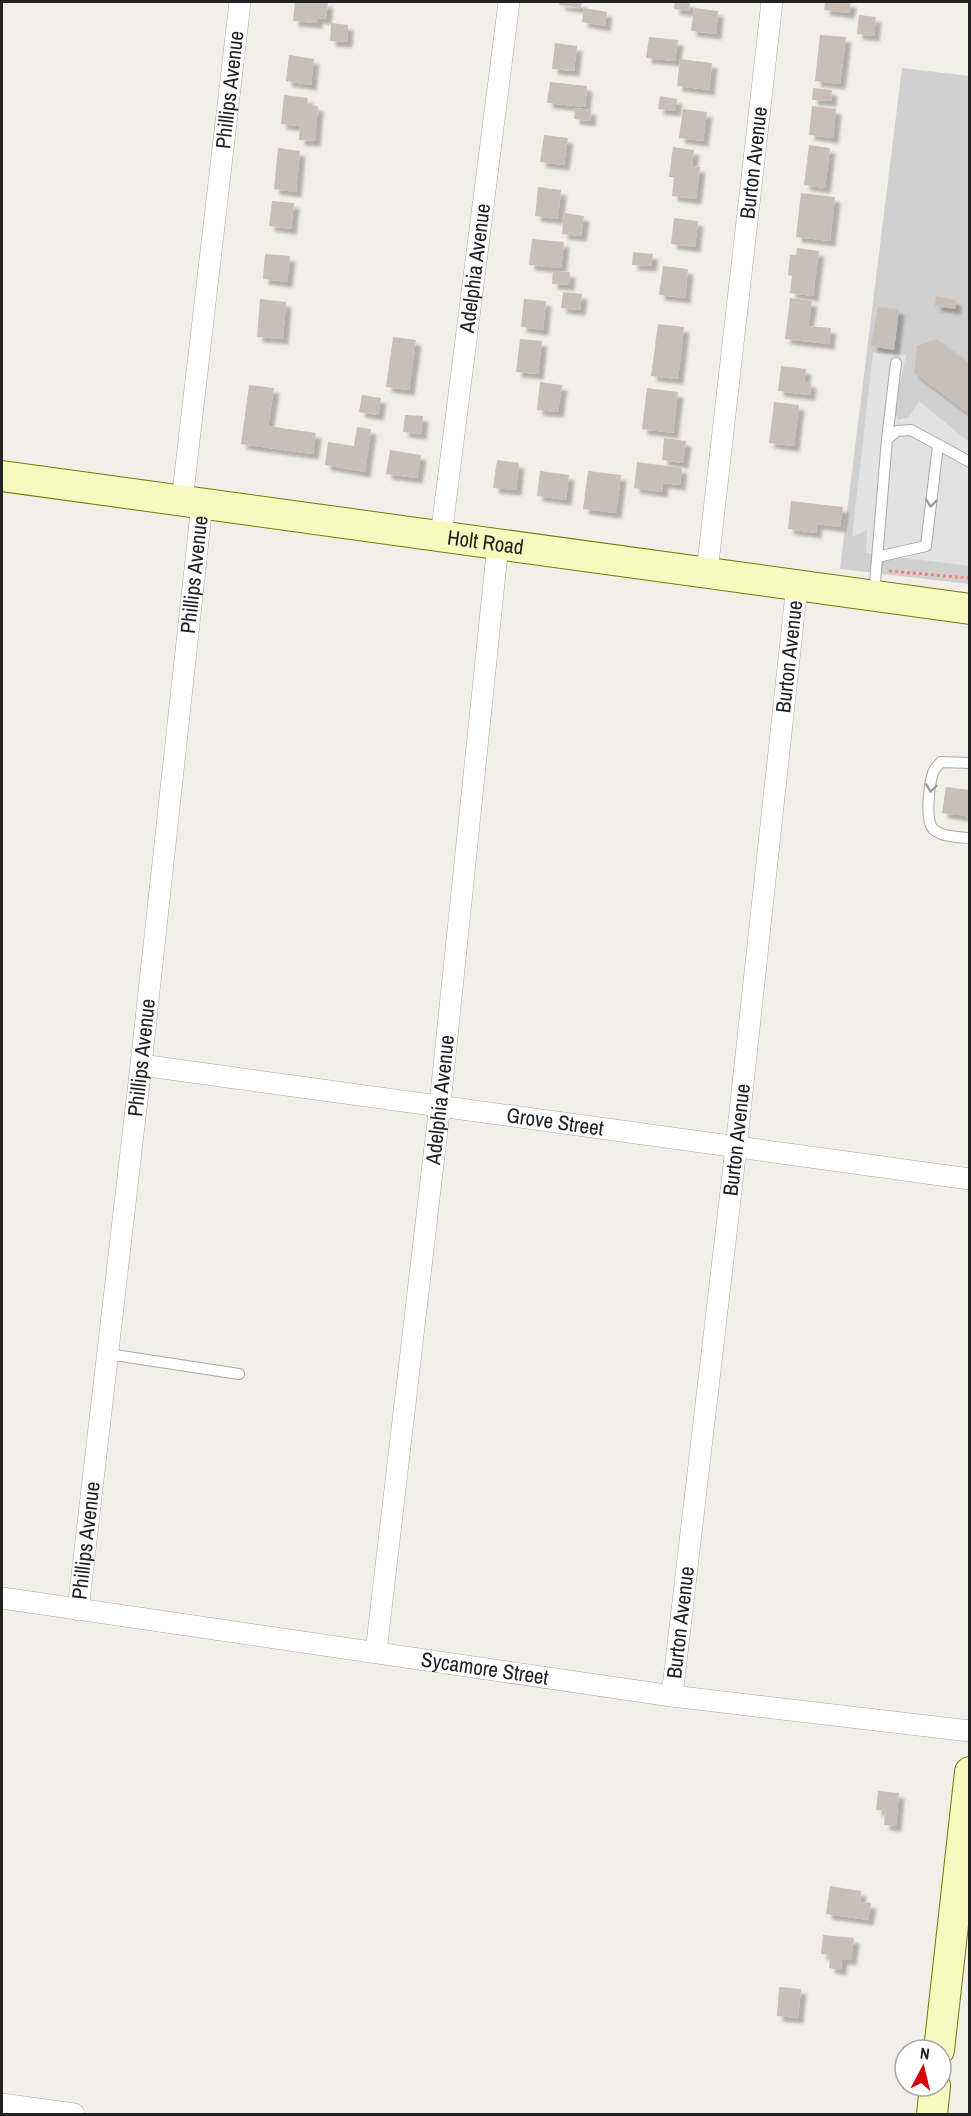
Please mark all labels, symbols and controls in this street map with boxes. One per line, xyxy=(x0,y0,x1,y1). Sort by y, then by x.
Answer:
street label: Phillips Avenue xyxy=(208,29,251,150)
street label: Burton Avenue xyxy=(732,105,774,220)
street label: Adelphia Avenue xyxy=(452,202,497,335)
one-way arrow xyxy=(926,498,938,507)
street label: Phillips Avenue xyxy=(173,514,215,635)
street label: Holt Road xyxy=(446,522,525,562)
street label: Burton Avenue xyxy=(768,599,809,714)
one-way arrow xyxy=(925,784,938,793)
street label: Phillips Avenue xyxy=(120,997,162,1118)
street label: Adelphia Avenue xyxy=(418,1034,461,1167)
street label: Burton Avenue xyxy=(716,1082,757,1197)
street label: Grove Street xyxy=(505,1100,606,1143)
street label: Phillips Avenue xyxy=(64,1480,107,1601)
street label: Burton Avenue xyxy=(659,1565,701,1680)
street label: Sycamore Street xyxy=(419,1644,551,1692)
north arrow xyxy=(893,2038,953,2098)
text: N xyxy=(919,2042,931,2065)

